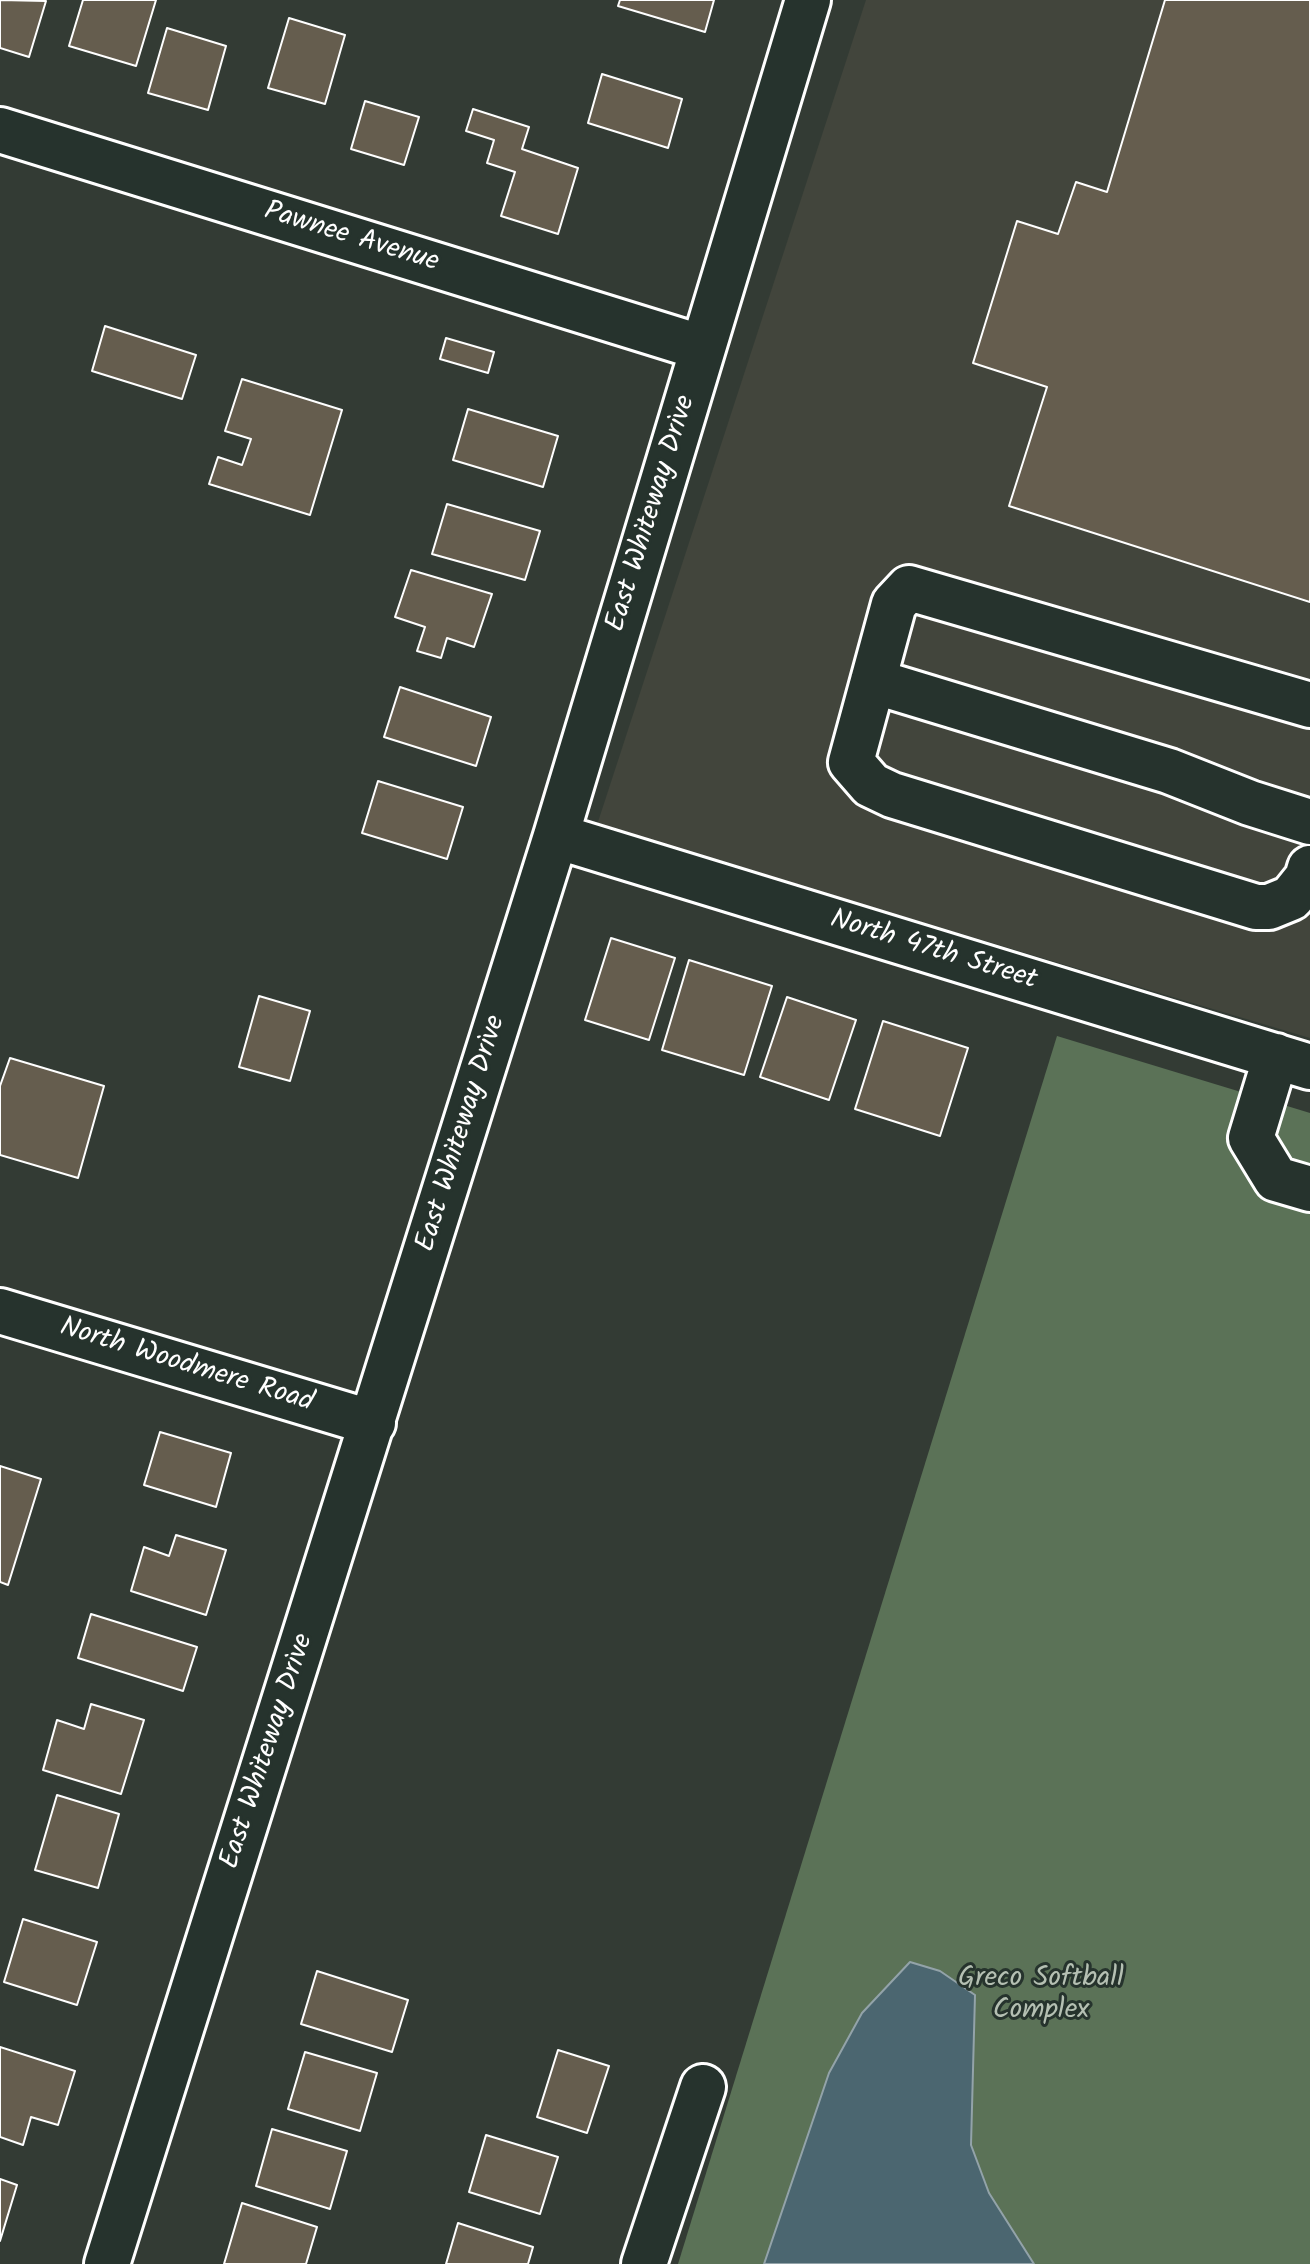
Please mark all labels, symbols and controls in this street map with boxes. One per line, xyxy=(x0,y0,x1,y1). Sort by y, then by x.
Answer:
street label: Pawnee Avenue xyxy=(260,196,442,282)
street label: East Whiteway Drive xyxy=(601,392,705,636)
street label: North 47th Street xyxy=(826,905,1040,999)
street label: East Whiteway Drive xyxy=(411,1012,515,1256)
street label: North Woodmere Road xyxy=(55,1312,317,1422)
street label: East Whiteway Drive xyxy=(215,1630,323,1874)
park label: Greco Softball Complex xyxy=(958,1963,1124,2029)

